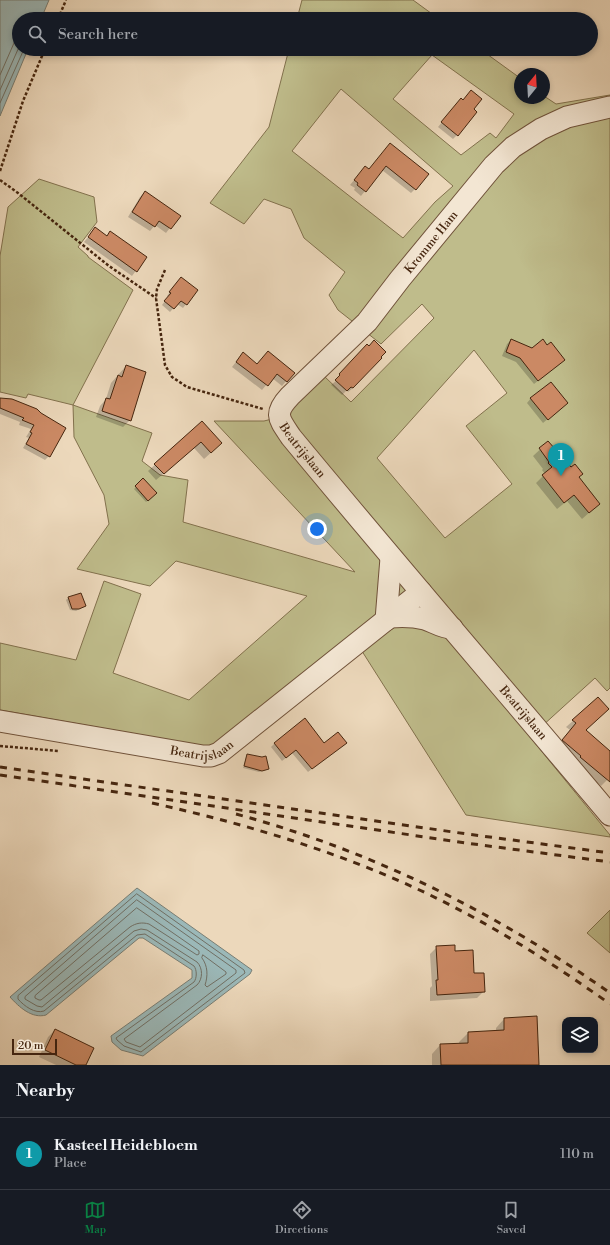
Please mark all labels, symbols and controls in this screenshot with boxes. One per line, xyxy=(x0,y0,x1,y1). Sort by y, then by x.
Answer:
search box xyxy=(12,12,598,56)
icon: search xyxy=(26,23,48,45)
text: Search here xyxy=(58,25,138,44)
north arrow xyxy=(514,68,550,104)
street label: Kromme Ham xyxy=(402,208,462,277)
street label: Beatrijslaan xyxy=(275,419,329,481)
pin: 1 xyxy=(548,443,574,476)
your location xyxy=(307,519,327,539)
street label: Beatrijslaan xyxy=(495,682,550,743)
street label: Beatrijslaan xyxy=(168,737,237,764)
map controls xyxy=(562,1017,598,1053)
button: layers xyxy=(562,1017,598,1053)
scale bar xyxy=(12,1037,57,1056)
text: 20 m xyxy=(18,1039,43,1053)
text: Nearby xyxy=(16,1080,75,1102)
text: Kasteel Heidebloem xyxy=(54,1136,198,1155)
text: 1 xyxy=(26,1146,32,1162)
text: 110 m xyxy=(560,1146,594,1162)
text: Place xyxy=(54,1155,86,1171)
tab: Map xyxy=(84,1199,106,1237)
tab: Directions xyxy=(275,1199,328,1237)
tab: Saved xyxy=(497,1199,526,1237)

